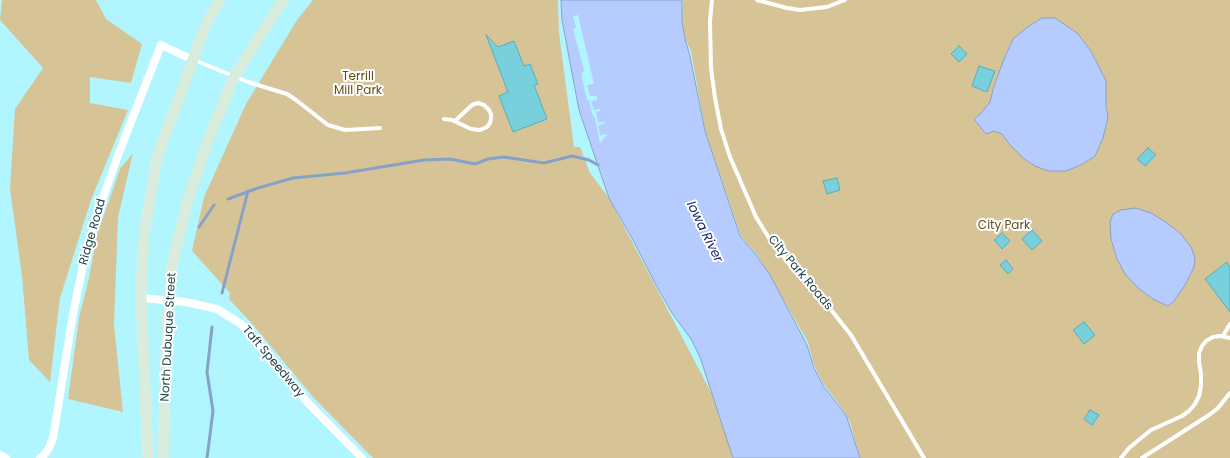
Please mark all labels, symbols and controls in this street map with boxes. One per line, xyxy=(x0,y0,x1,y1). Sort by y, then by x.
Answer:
park label: Terrill Mill Park xyxy=(334,70,382,98)
street label: Ridge Road xyxy=(77,197,109,267)
water label: Iowa River xyxy=(682,199,726,265)
park label: City Park xyxy=(978,219,1030,233)
street label: City Park Roads xyxy=(765,233,835,313)
street label: North Dubuque Street xyxy=(158,272,180,402)
street label: Taft Speedway xyxy=(239,323,307,401)

